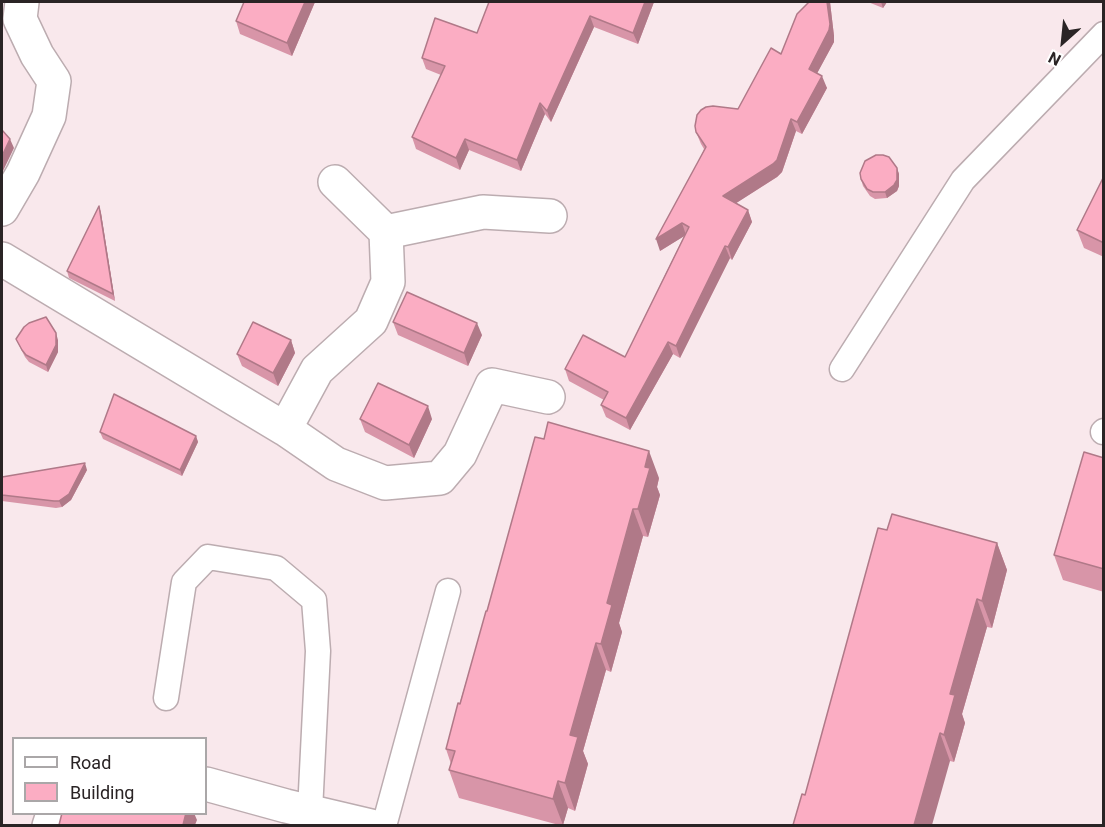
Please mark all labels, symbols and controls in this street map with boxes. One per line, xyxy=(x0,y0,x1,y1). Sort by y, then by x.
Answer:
north arrow xyxy=(1033,12,1093,72)
text: N xyxy=(1045,47,1064,70)
legend xyxy=(12,737,207,815)
text: Road xyxy=(70,752,111,773)
text: Building xyxy=(70,782,134,803)

